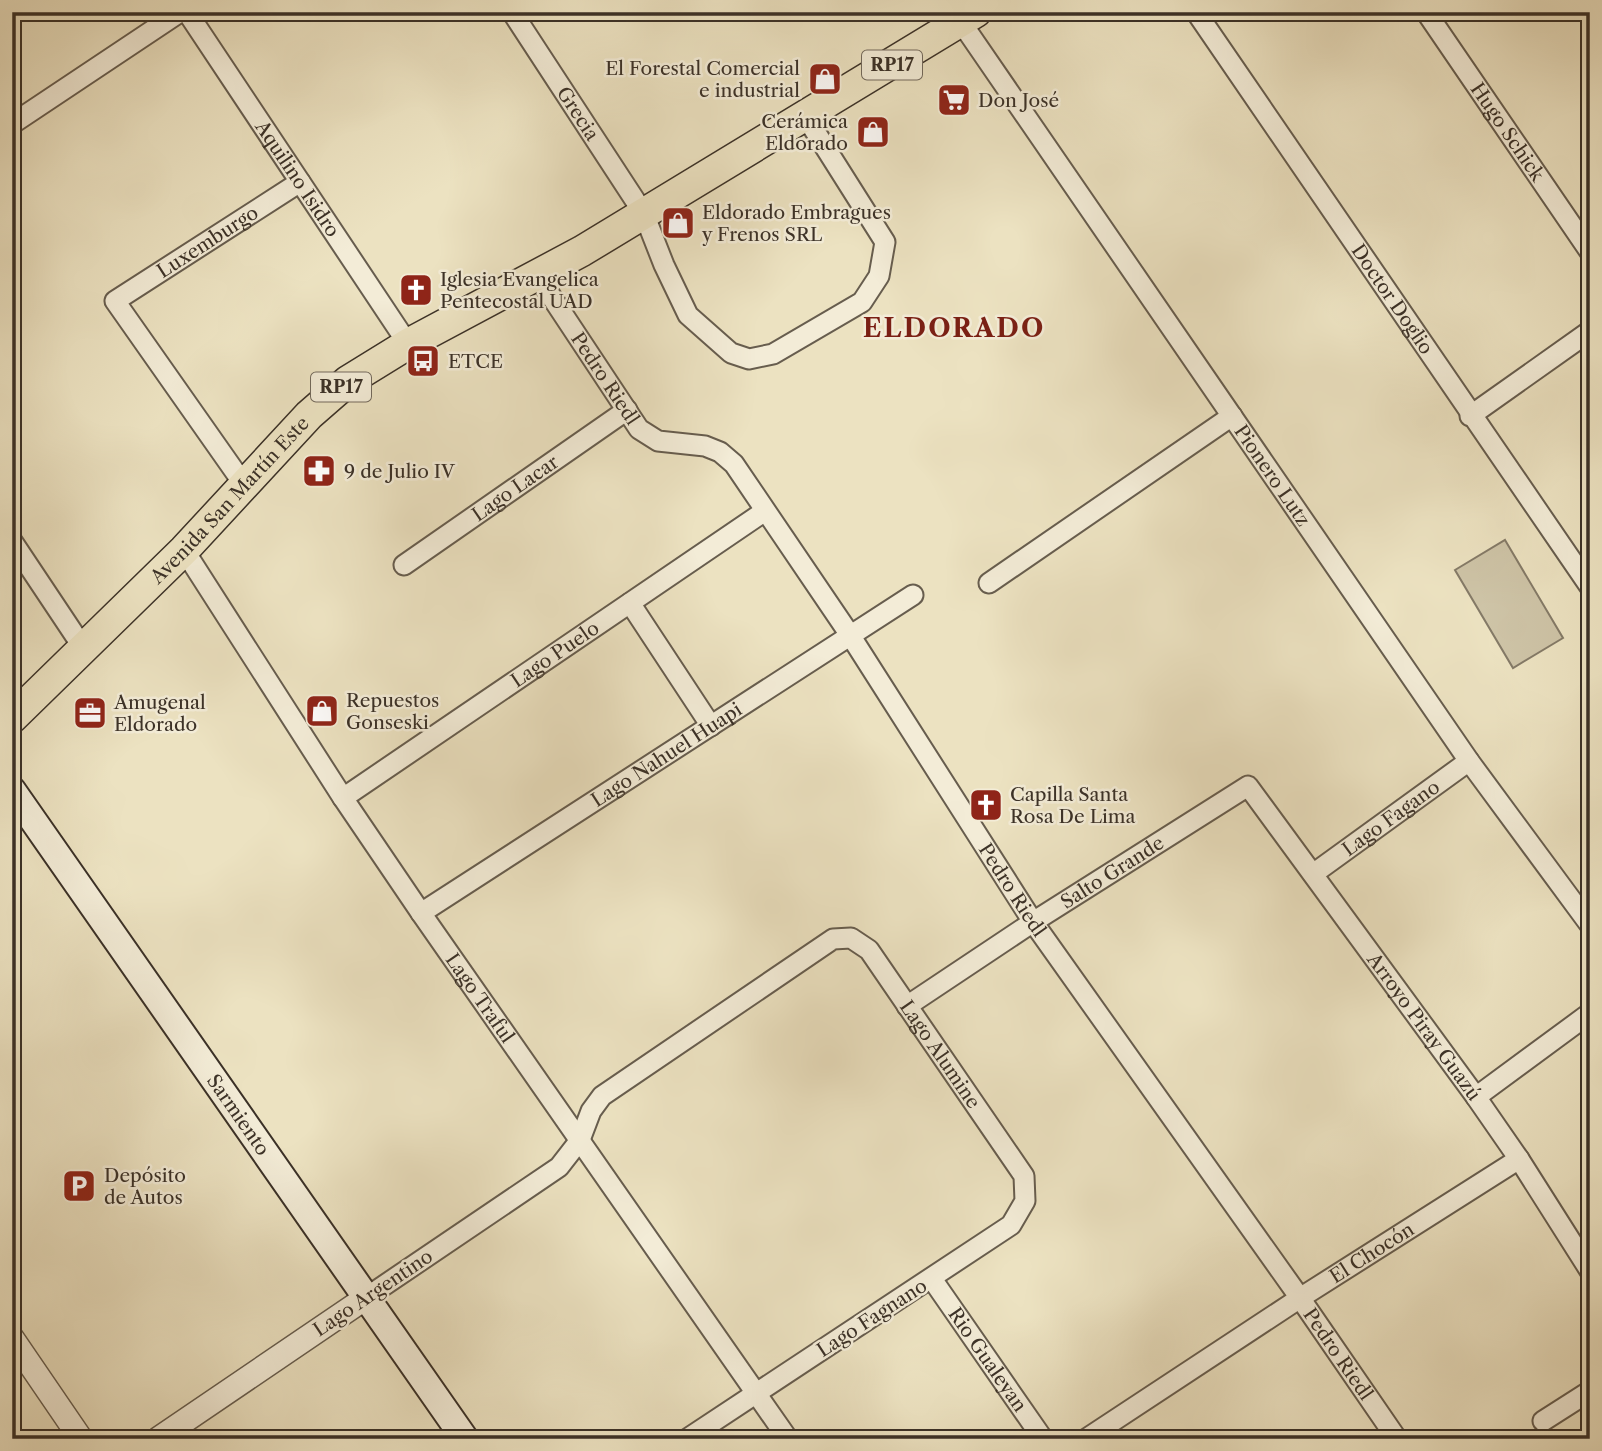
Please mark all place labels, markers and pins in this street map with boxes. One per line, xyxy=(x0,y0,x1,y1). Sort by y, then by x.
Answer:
place label: El Forestal Comercial e industrial xyxy=(605,57,800,102)
shop icon: El Forestal Comercial e industrial xyxy=(806,60,844,98)
supermarket icon: Don José xyxy=(935,81,973,119)
place label: Don José xyxy=(978,89,1059,112)
place label: Cerámica Eldorado xyxy=(761,110,848,155)
shop icon: Cerámica Eldorado xyxy=(854,113,892,151)
place label: Eldorado Embragues y Frenos SRL xyxy=(701,201,891,246)
shop icon: Eldorado Embragues y Frenos SRL xyxy=(659,204,697,242)
place label: Iglesia Evangelica Pentecostal UAD xyxy=(440,268,599,313)
church icon: Iglesia Evangelica Pentecostal UAD xyxy=(397,271,435,309)
bus stop icon: ETCE xyxy=(404,342,442,380)
place label: ETCE xyxy=(448,350,503,373)
pharmacy icon: 9 de Julio IV xyxy=(300,452,338,490)
place label: 9 de Julio IV xyxy=(344,460,456,483)
place label: Repuestos Gonseski xyxy=(346,689,439,734)
place label: Amugenal Eldorado xyxy=(113,691,206,736)
shop icon: Repuestos Gonseski xyxy=(303,692,341,730)
office icon: Amugenal Eldorado xyxy=(71,694,109,732)
place label: Capilla Santa Rosa De Lima xyxy=(1010,783,1136,828)
church icon: Capilla Santa Rosa De Lima xyxy=(967,786,1005,824)
place label: Depósito de Autos xyxy=(104,1164,186,1209)
parking icon: Depósito de Autos xyxy=(60,1167,98,1205)

